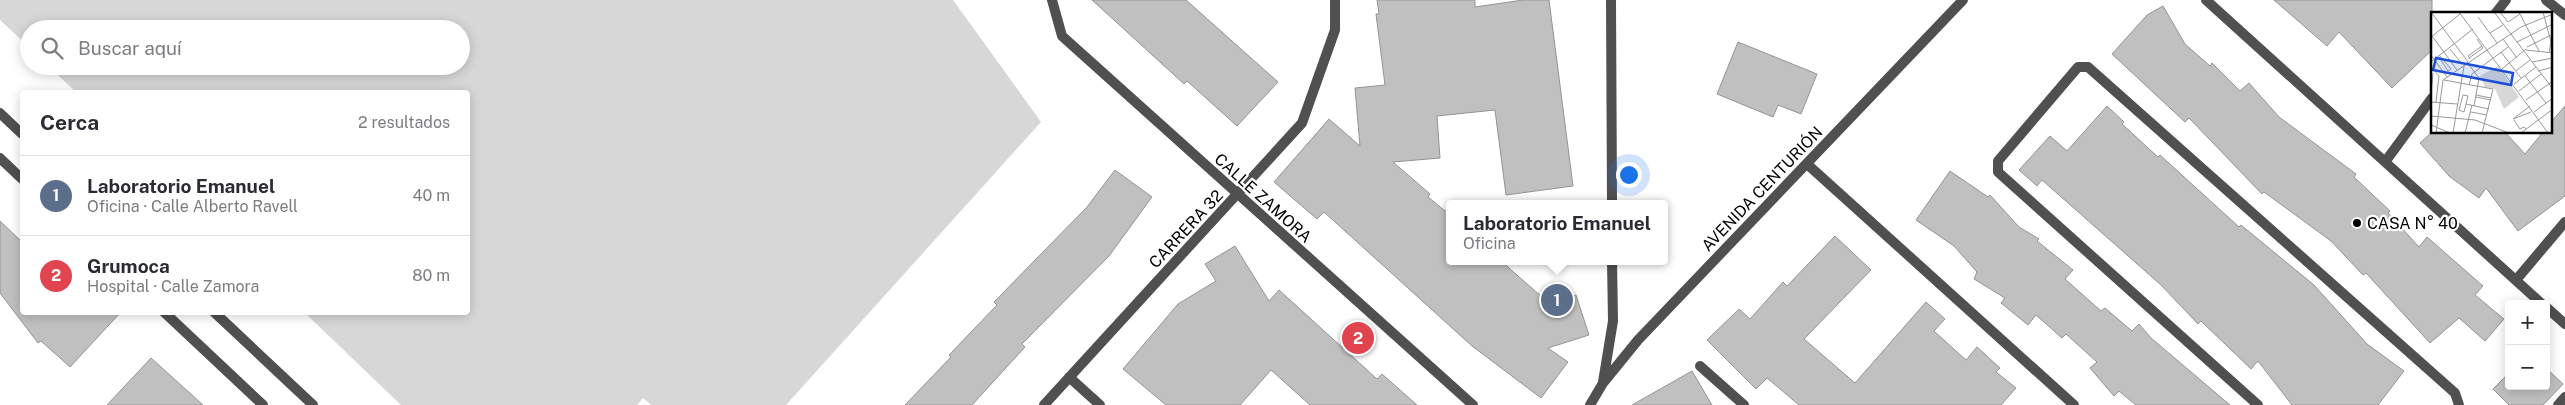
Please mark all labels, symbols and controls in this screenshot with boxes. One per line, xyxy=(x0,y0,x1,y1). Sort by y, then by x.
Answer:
inset map xyxy=(2431,12,2552,134)
search box xyxy=(20,20,470,75)
icon: search xyxy=(38,34,66,62)
text: Buscar aquí xyxy=(78,37,182,59)
text: Cerca xyxy=(40,110,99,135)
text: 2 resultados xyxy=(358,113,450,132)
street label: AVENIDA CENTURIÓN xyxy=(1697,122,1826,255)
street label: CALLE ZAMORA xyxy=(1210,149,1316,247)
your location xyxy=(1616,162,1642,188)
text: Laboratorio Emanuel xyxy=(87,175,275,197)
text: 1 xyxy=(53,186,59,205)
text: 40 m xyxy=(412,186,450,205)
street label: CARRERA 32 xyxy=(1145,186,1227,272)
text: Oficina · Calle Alberto Ravell xyxy=(87,197,298,216)
popup xyxy=(1446,200,1668,265)
text: Laboratorio Emanuel xyxy=(1463,212,1651,234)
place label: CASA N° 40 xyxy=(2367,214,2458,233)
marker: CASA N° 40 xyxy=(2351,217,2363,229)
text: Oficina xyxy=(1463,234,1516,253)
text: Grumoca xyxy=(87,255,170,277)
text: 2 xyxy=(51,266,61,285)
text: 80 m xyxy=(412,266,450,285)
text: Hospital · Calle Zamora xyxy=(87,277,259,296)
pin: 1 xyxy=(1541,281,1573,319)
map controls xyxy=(2505,300,2550,390)
button: + xyxy=(2505,300,2550,345)
pin: 2 xyxy=(1342,319,1374,357)
button: − xyxy=(2505,345,2550,390)

